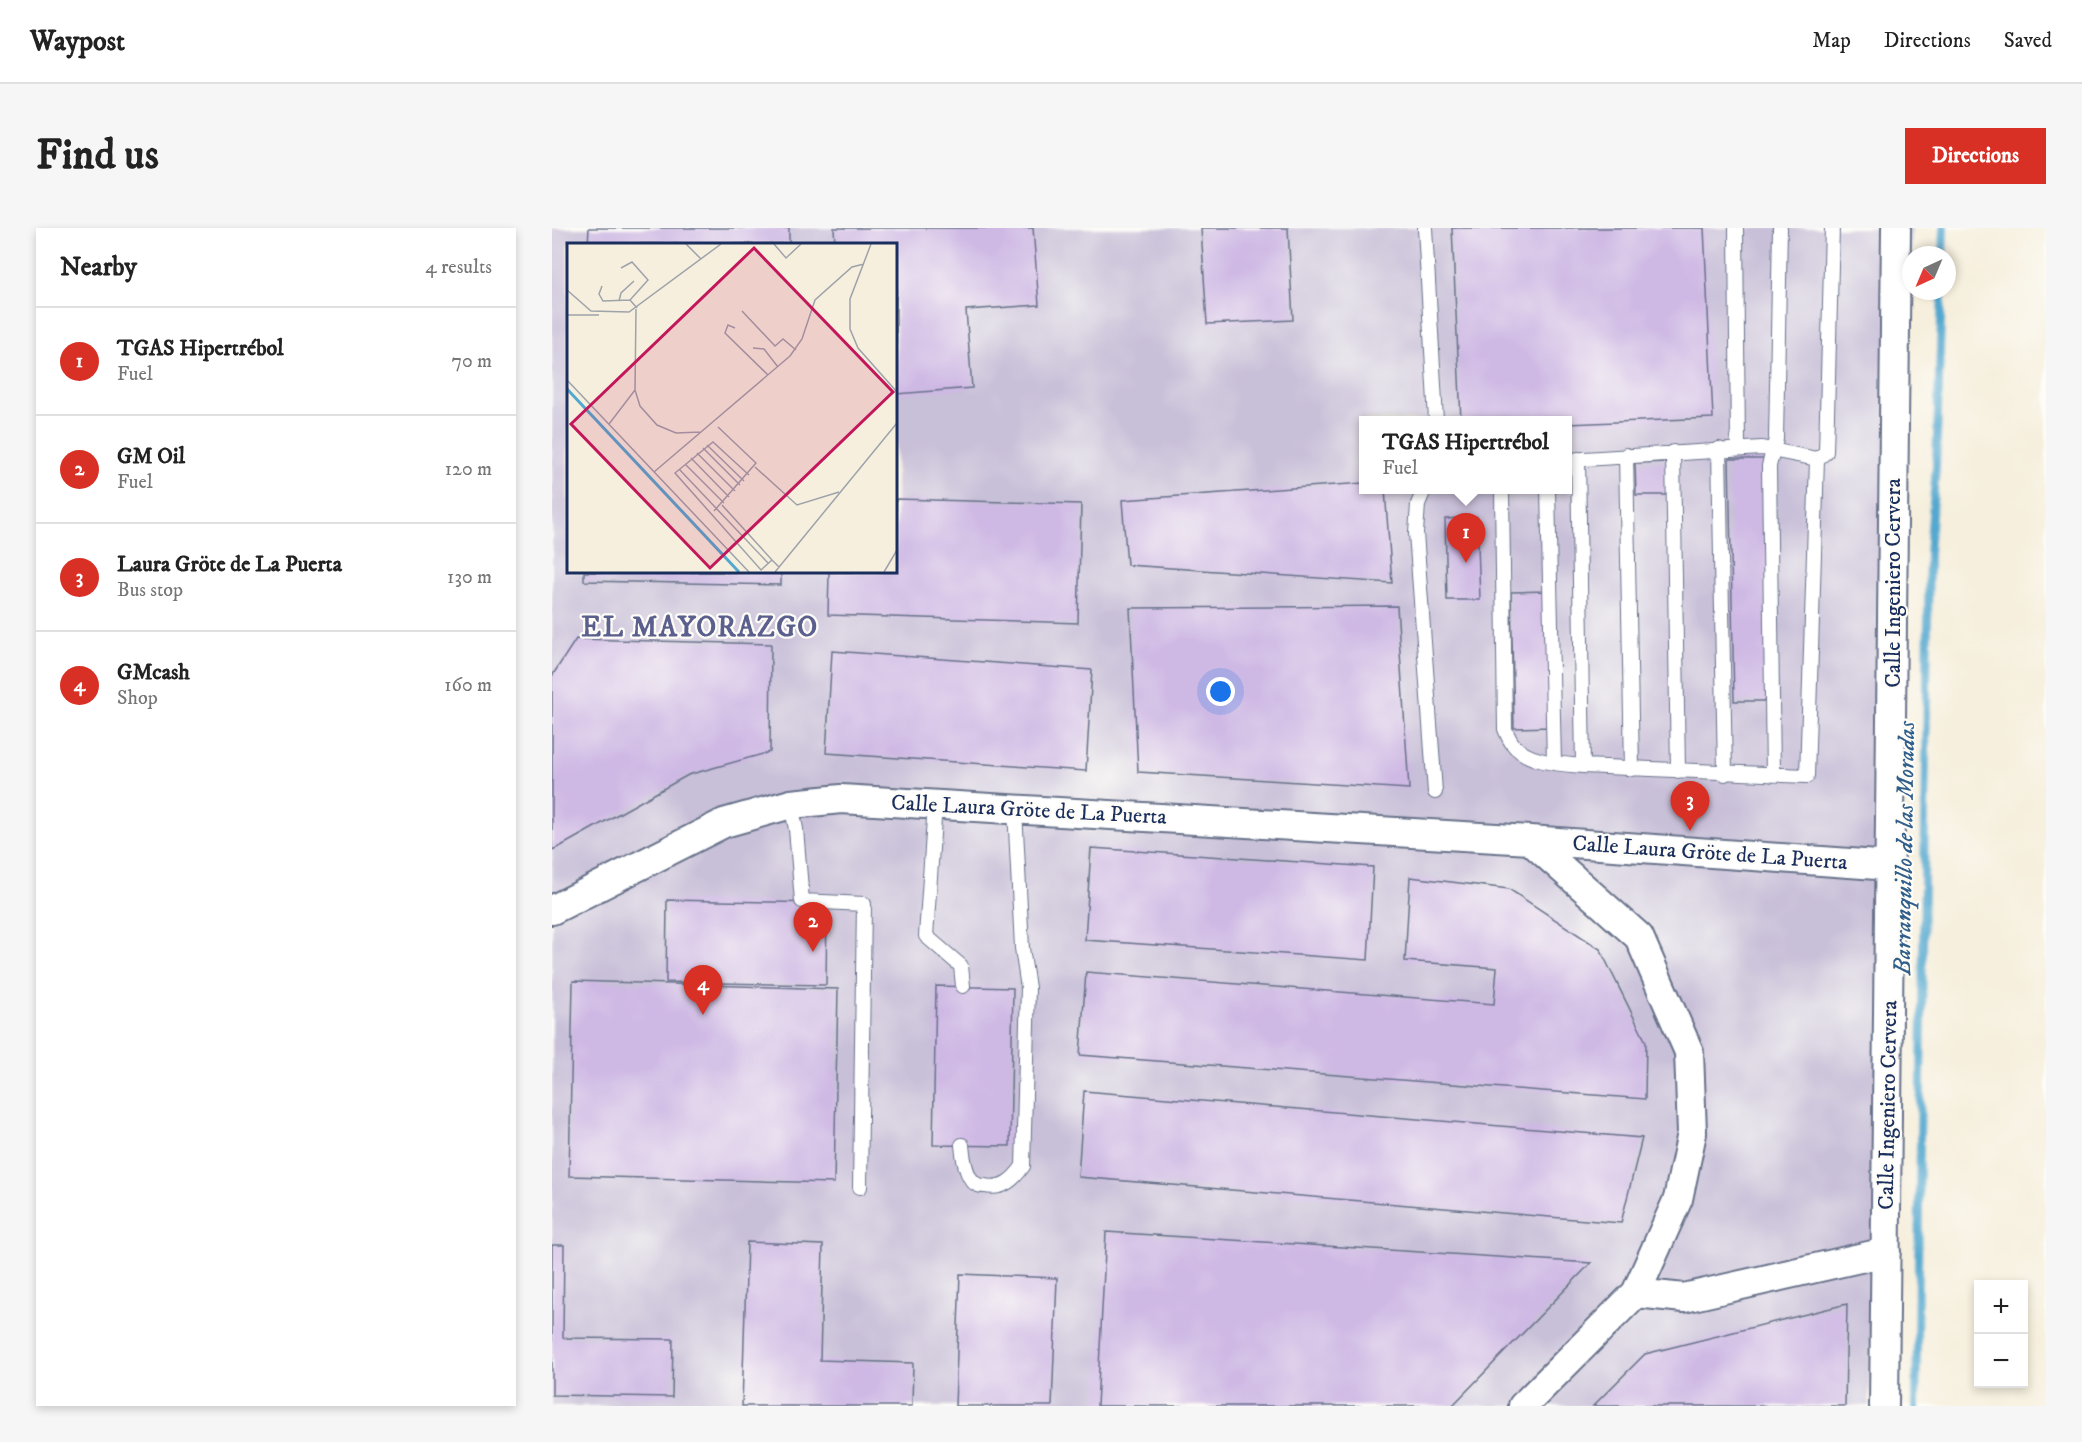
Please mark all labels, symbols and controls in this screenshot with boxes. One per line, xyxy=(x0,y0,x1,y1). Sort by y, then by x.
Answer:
text: Waypost xyxy=(30,24,125,59)
text: Map xyxy=(1812,28,1851,54)
text: Directions xyxy=(1884,28,1971,54)
text: Saved xyxy=(2004,28,2052,54)
button: Directions xyxy=(1905,128,2046,184)
text: Find us xyxy=(36,130,159,182)
inset map xyxy=(567,243,897,573)
north arrow xyxy=(1902,246,1956,300)
text: Nearby xyxy=(60,251,137,284)
text: 4 results xyxy=(425,255,492,280)
text: TGAS Hipertrébol xyxy=(117,335,284,362)
text: 1 xyxy=(76,349,83,374)
text: 70 m xyxy=(451,349,492,374)
text: Fuel xyxy=(117,362,153,387)
popup xyxy=(1359,416,1572,494)
text: TGAS Hipertrébol xyxy=(1382,429,1549,456)
text: GM Oil xyxy=(117,443,185,470)
text: Fuel xyxy=(1382,456,1418,481)
text: 2 xyxy=(75,457,84,482)
text: 120 m xyxy=(445,457,492,482)
text: Fuel xyxy=(117,470,153,495)
street label: Calle Ingeniero Cervera xyxy=(1880,478,1907,688)
pin: 1 xyxy=(1446,514,1486,563)
text: Laura Gröte de La Puerta xyxy=(117,551,342,578)
text: 3 xyxy=(76,565,83,590)
text: 130 m xyxy=(447,565,492,590)
text: Bus stop xyxy=(117,578,183,603)
district label: EL MAYORAZGO xyxy=(581,610,819,645)
text: GMcash xyxy=(117,659,190,686)
text: 4 xyxy=(74,673,85,698)
text: 160 m xyxy=(444,673,492,698)
your location xyxy=(1206,677,1235,706)
text: Shop xyxy=(117,686,158,711)
water label: Barranquillo de las Moradas xyxy=(1888,720,1922,976)
pin: 3 xyxy=(1670,782,1710,831)
street label: Calle Laura Gröte de La Puerta xyxy=(890,789,1168,831)
street label: Calle Laura Gröte de La Puerta xyxy=(1571,830,1849,876)
pin: 2 xyxy=(794,902,832,952)
pin: 4 xyxy=(684,966,722,1015)
street label: Calle Ingeniero Cervera xyxy=(1873,999,1903,1210)
map controls xyxy=(1974,1280,2028,1388)
button: + xyxy=(1974,1280,2028,1334)
button: − xyxy=(1974,1334,2028,1388)

